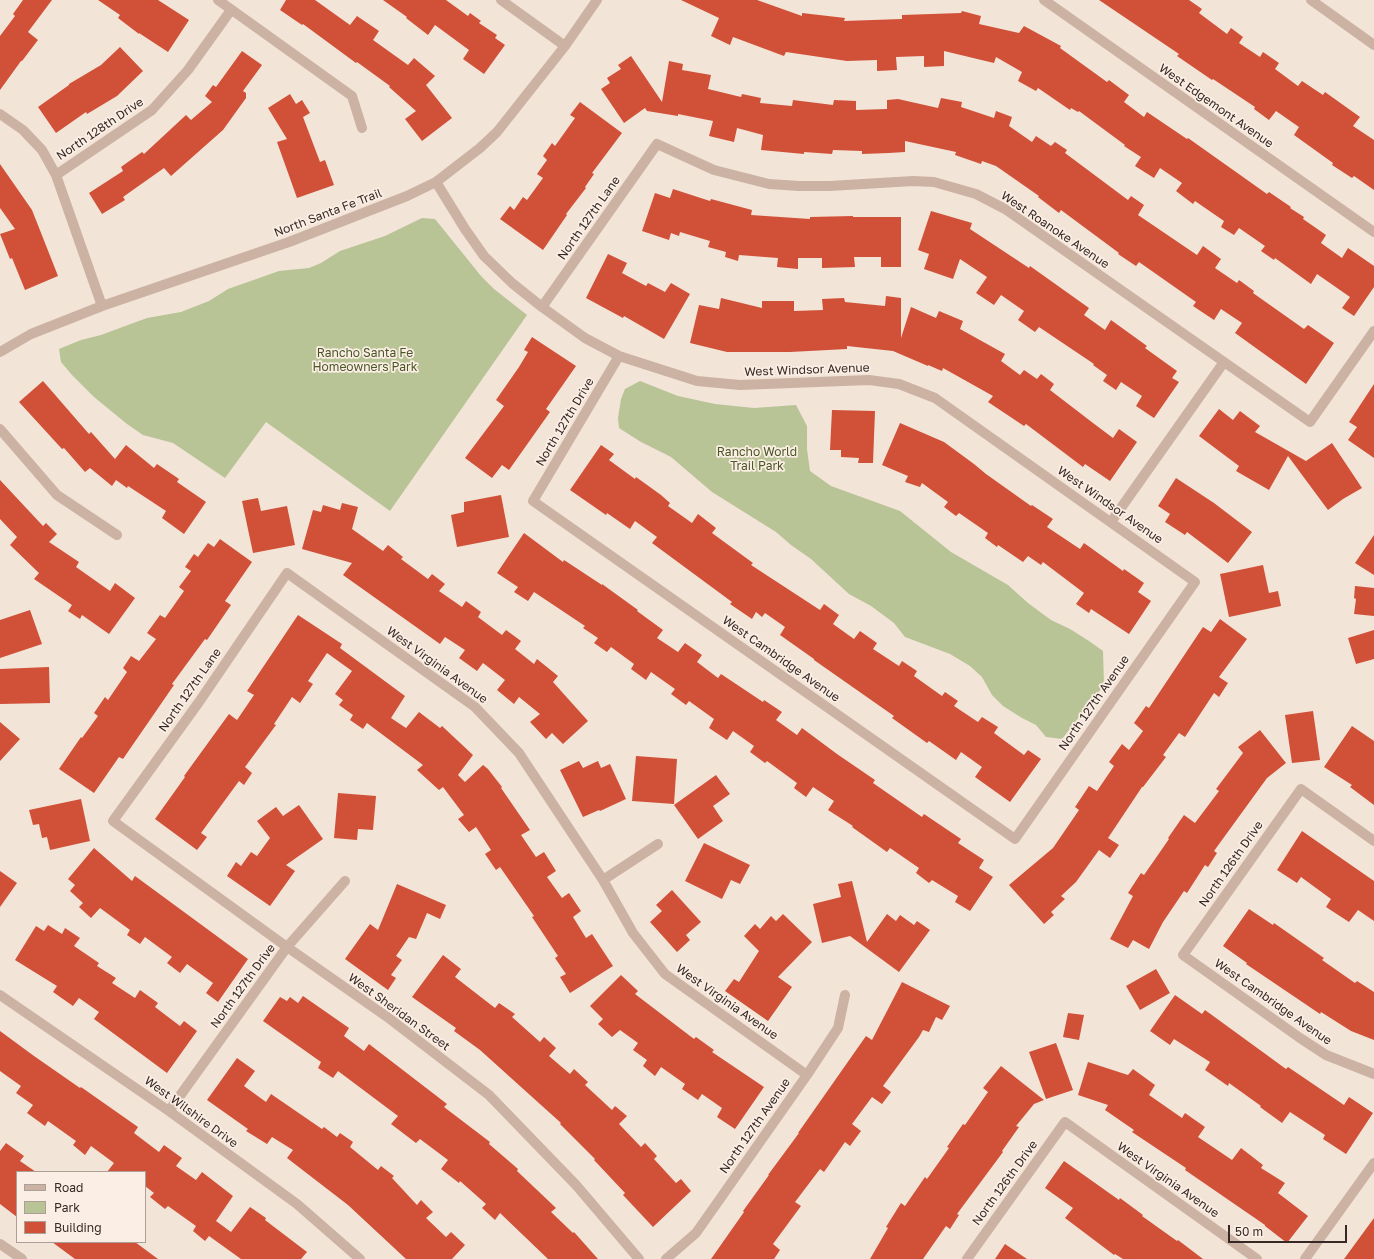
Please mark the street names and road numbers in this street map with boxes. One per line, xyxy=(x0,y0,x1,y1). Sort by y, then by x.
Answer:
street label: West Edgemont Avenue xyxy=(1156,61,1276,151)
street label: North 128th Drive xyxy=(54,95,146,163)
street label: North 127th Lane xyxy=(555,173,623,263)
street label: North Santa Fe Trail xyxy=(272,186,384,240)
street label: West Roanoke Avenue xyxy=(998,188,1112,272)
street label: West Windsor Avenue xyxy=(744,361,870,379)
street label: North 127th Drive xyxy=(533,375,597,469)
street label: West Windsor Avenue xyxy=(1055,463,1165,547)
street label: West Cambridge Avenue xyxy=(719,613,843,705)
street label: West Virginia Avenue xyxy=(384,624,490,706)
street label: North 127th Lane xyxy=(156,645,224,735)
street label: North 127th Avenue xyxy=(1056,653,1132,753)
street label: North 126th Drive xyxy=(1196,818,1266,910)
street label: North 127th Drive xyxy=(208,941,278,1031)
street label: West Cambridge Avenue xyxy=(1211,956,1335,1048)
street label: West Virginia Avenue xyxy=(673,961,781,1043)
street label: West Sheridan Street xyxy=(345,970,453,1054)
street label: West Wilshire Drive xyxy=(141,1073,241,1151)
street label: North 127th Avenue xyxy=(717,1076,793,1176)
street label: North 126th Drive xyxy=(969,1138,1041,1228)
street label: West Virginia Avenue xyxy=(1114,1139,1222,1221)

